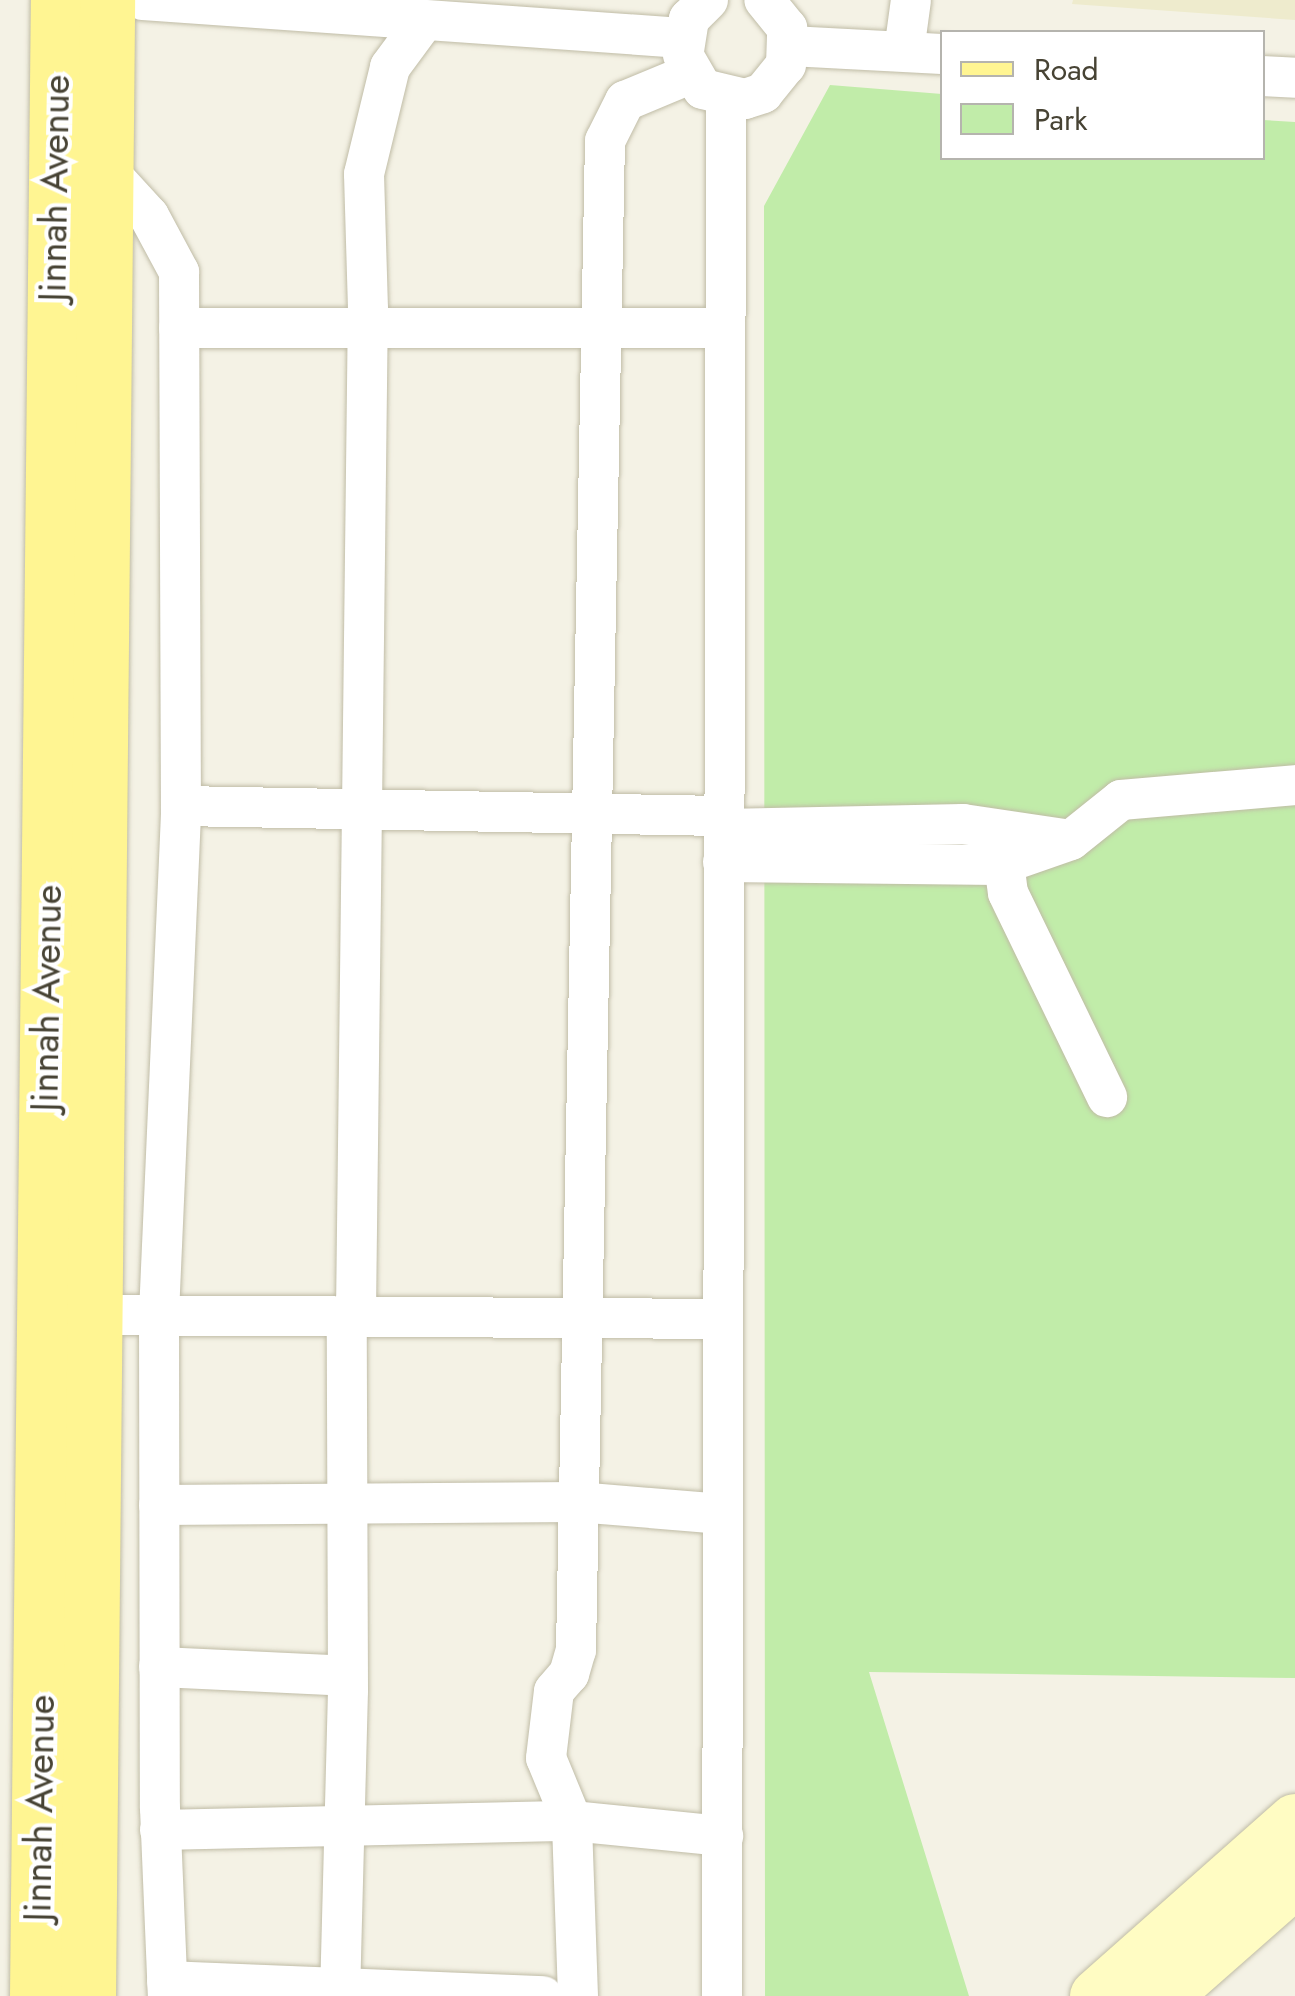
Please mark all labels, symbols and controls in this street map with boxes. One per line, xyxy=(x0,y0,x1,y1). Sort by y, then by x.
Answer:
legend xyxy=(940,30,1265,160)
text: Road xyxy=(1034,48,1099,91)
street label: Jinnah Avenue xyxy=(29,74,79,302)
text: Park xyxy=(1034,98,1087,141)
street label: Jinnah Avenue xyxy=(21,884,71,1112)
street label: Jinnah Avenue xyxy=(14,1694,64,1922)

